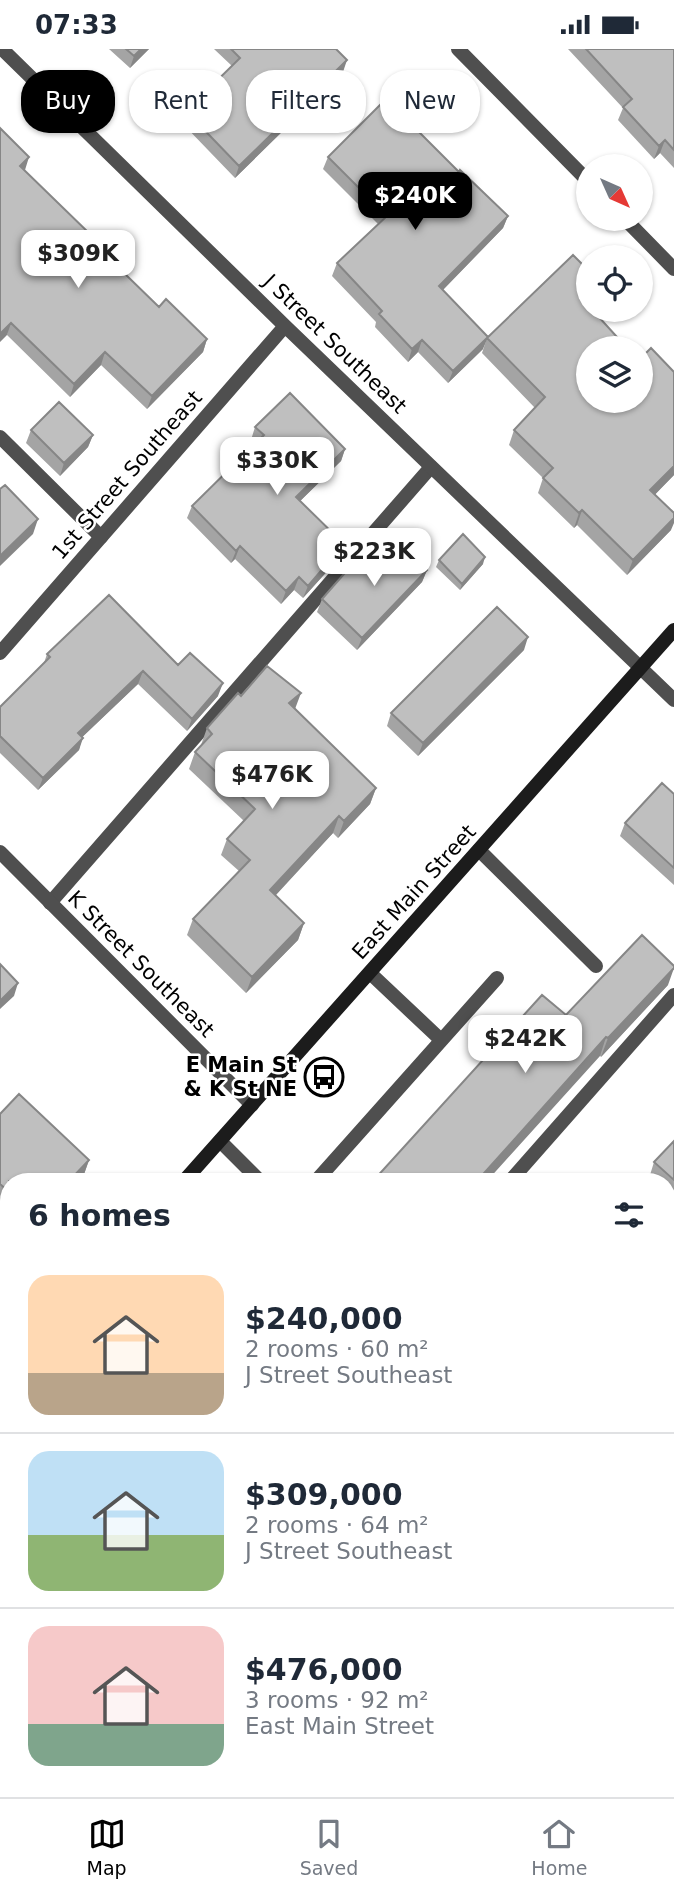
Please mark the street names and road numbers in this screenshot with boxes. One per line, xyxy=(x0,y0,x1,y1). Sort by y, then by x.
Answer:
street label: J Street Southeast xyxy=(257,268,411,418)
street label: 1st Street Southeast xyxy=(47,386,207,564)
street label: East Main Street xyxy=(347,820,481,964)
street label: K Street Southeast xyxy=(63,886,219,1042)

